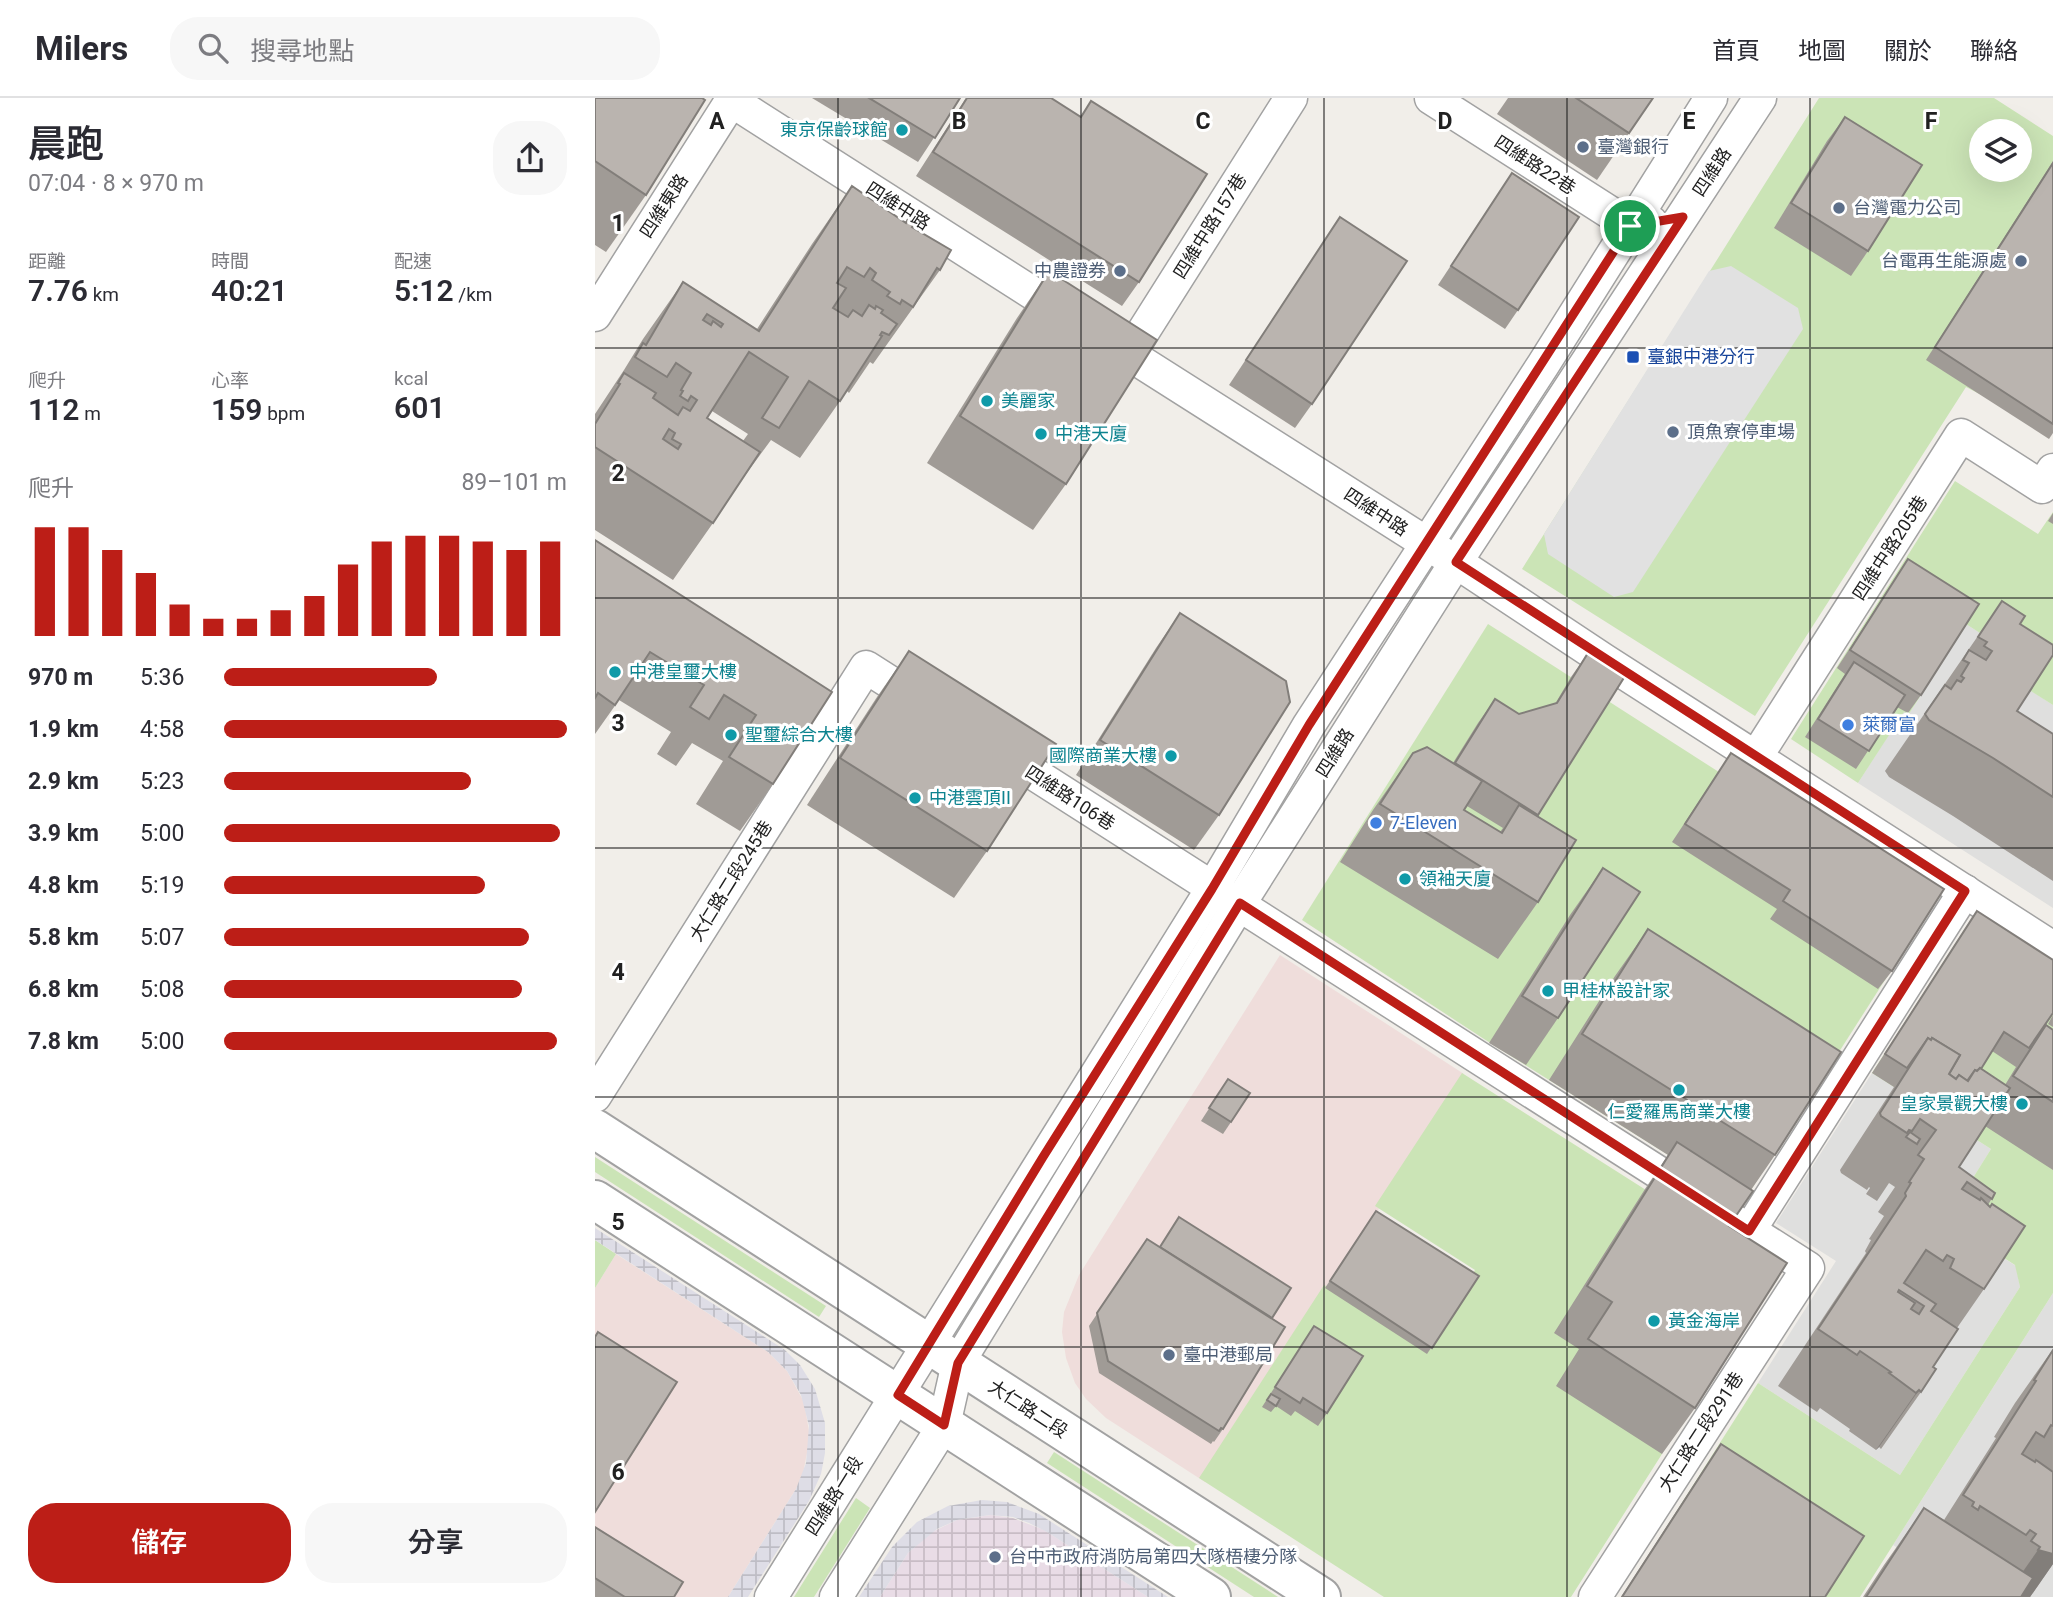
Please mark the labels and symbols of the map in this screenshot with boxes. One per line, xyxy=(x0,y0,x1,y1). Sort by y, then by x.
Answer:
text: A xyxy=(709,108,725,135)
text: B xyxy=(952,108,966,135)
text: C xyxy=(1195,108,1211,135)
text: D xyxy=(1438,108,1452,135)
text: E xyxy=(1683,108,1696,135)
text: F xyxy=(1925,108,1938,135)
place label: 東京保齡球館 xyxy=(780,119,888,140)
marker: 東京保齡球館 xyxy=(894,122,910,138)
street label: 四維路22巷 xyxy=(1491,131,1580,199)
place label: 臺灣銀行 xyxy=(1597,136,1669,157)
marker: 臺灣銀行 xyxy=(1575,139,1591,155)
street label: 四維路 xyxy=(1688,143,1735,200)
street label: 四維中路157巷 xyxy=(1169,169,1250,282)
street label: 四維東路 xyxy=(635,170,692,242)
street label: 四維中路 xyxy=(862,177,934,234)
pin xyxy=(1600,196,1660,256)
place label: 台灣電力公司 xyxy=(1853,197,1961,218)
marker: 台灣電力公司 xyxy=(1831,200,1847,216)
text: 1 xyxy=(611,210,625,237)
place label: 台電再生能源處 xyxy=(1881,250,2007,271)
marker: 台電再生能源處 xyxy=(2013,253,2029,269)
place label: 中農證券 xyxy=(1034,260,1106,281)
marker: 中農證券 xyxy=(1112,263,1128,279)
place label: 臺銀中港分行 xyxy=(1647,346,1755,367)
marker: 臺銀中港分行 xyxy=(1625,349,1641,365)
place label: 美麗家 xyxy=(1001,390,1055,411)
marker: 美麗家 xyxy=(979,393,995,409)
place label: 頂魚寮停車場 xyxy=(1687,421,1795,442)
place label: 中港天廈 xyxy=(1055,423,1127,444)
marker: 頂魚寮停車場 xyxy=(1665,424,1681,440)
marker: 中港天廈 xyxy=(1033,426,1049,442)
text: 2 xyxy=(611,460,625,487)
street label: 四維中路 xyxy=(1340,483,1412,540)
street label: 四維中路205巷 xyxy=(1848,492,1931,604)
place label: 中港皇璽大樓 xyxy=(629,661,737,682)
marker: 中港皇璽大樓 xyxy=(607,664,623,680)
text: 3 xyxy=(611,710,625,737)
place label: 萊爾富 xyxy=(1862,714,1916,735)
marker: 萊爾富 xyxy=(1840,717,1856,733)
place label: 聖璽綜合大樓 xyxy=(745,724,853,745)
street label: 四維路 xyxy=(1311,724,1358,781)
marker: 聖璽綜合大樓 xyxy=(723,727,739,743)
place label: 國際商業大樓 xyxy=(1049,745,1157,766)
marker: 國際商業大樓 xyxy=(1163,748,1179,764)
street label: 四維路106巷 xyxy=(1022,761,1119,834)
place label: 中港雲頂II xyxy=(929,787,1011,808)
marker: 中港雲頂II xyxy=(907,790,923,806)
place label: 7-Eleven xyxy=(1390,812,1457,833)
marker: 7-Eleven xyxy=(1368,815,1384,831)
street label: 大仁路二段245巷 xyxy=(685,817,776,945)
place label: 領袖天廈 xyxy=(1419,868,1491,889)
marker: 領袖天廈 xyxy=(1397,871,1413,887)
text: 4 xyxy=(611,959,625,986)
place label: 甲桂林設計家 xyxy=(1562,980,1670,1001)
marker: 甲桂林設計家 xyxy=(1540,983,1556,999)
marker: 仁愛羅馬商業大樓 xyxy=(1671,1082,1687,1098)
place label: 皇家景觀大樓 xyxy=(1900,1093,2008,1114)
marker: 皇家景觀大樓 xyxy=(2014,1096,2030,1112)
place label: 仁愛羅馬商業大樓 xyxy=(1607,1101,1751,1122)
text: 5 xyxy=(611,1209,625,1236)
place label: 黃金海岸 xyxy=(1668,1310,1740,1331)
marker: 黃金海岸 xyxy=(1646,1313,1662,1329)
place label: 臺中港郵局 xyxy=(1183,1344,1273,1365)
marker: 臺中港郵局 xyxy=(1161,1347,1177,1363)
street label: 大仁路二段291巷 xyxy=(1654,1368,1747,1495)
street label: 大仁路二段 xyxy=(985,1375,1072,1442)
street label: 四維路一段 xyxy=(801,1452,866,1539)
text: 6 xyxy=(611,1459,625,1486)
place label: 台中市政府消防局第四大隊梧棲分隊 xyxy=(1009,1546,1297,1567)
marker: 台中市政府消防局第四大隊梧棲分隊 xyxy=(987,1549,1003,1565)

